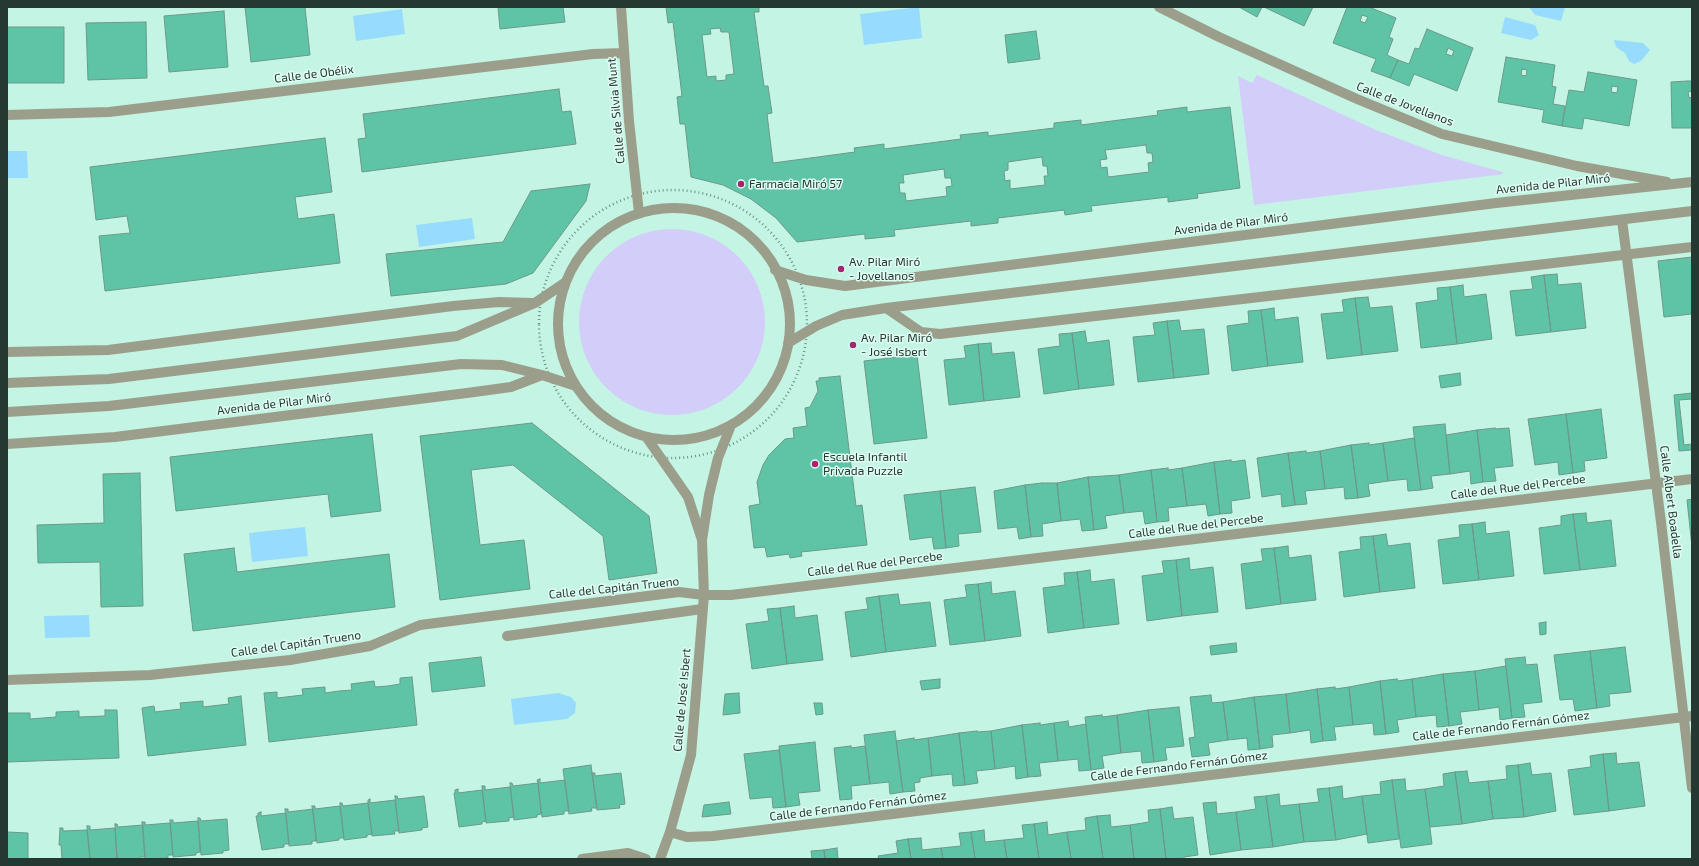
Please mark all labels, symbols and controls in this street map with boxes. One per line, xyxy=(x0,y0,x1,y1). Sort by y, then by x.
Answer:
street label: Calle de Silvia Munt xyxy=(604,57,628,165)
street label: Calle de Obélix xyxy=(273,62,355,86)
street label: Calle de Jovellanos xyxy=(1354,79,1456,129)
street label: Avenida de Pilar Miró xyxy=(1495,171,1611,197)
place label: Farmacia Miró 57 xyxy=(749,177,842,191)
marker: Farmacia Miró 57 xyxy=(736,179,746,189)
street label: Avenida de Pilar Miró xyxy=(1173,210,1289,238)
place label: Av. Pilar Miró - Jovellanos xyxy=(849,255,920,283)
marker: Av. Pilar Miró - Jovellanos xyxy=(836,264,846,274)
place label: Av. Pilar Miró - José Isbert xyxy=(861,331,932,359)
marker: Av. Pilar Miró - José Isbert xyxy=(848,340,858,350)
street label: Avenida de Pilar Miró xyxy=(216,390,332,418)
street label: Calle Albert Boadella xyxy=(1657,445,1685,559)
place label: Escuela Infantil Privada Puzzle xyxy=(823,450,907,478)
marker: Escuela Infantil Privada Puzzle xyxy=(810,459,820,469)
street label: Calle del Rue del Percebe xyxy=(1450,472,1586,502)
street label: Calle del Rue del Percebe xyxy=(1128,511,1264,541)
street label: Calle del Rue del Percebe xyxy=(807,549,943,579)
street label: Calle del Capitán Trueno xyxy=(548,574,680,602)
street label: Calle del Capitán Trueno xyxy=(230,628,362,660)
street label: Calle de José Isbert xyxy=(670,648,694,752)
street label: Calle de Fernando Fernán Gómez xyxy=(1412,708,1590,744)
street label: Calle de Fernando Fernán Gómez xyxy=(1090,748,1268,784)
street label: Calle de Fernando Fernán Gómez xyxy=(769,788,947,824)

